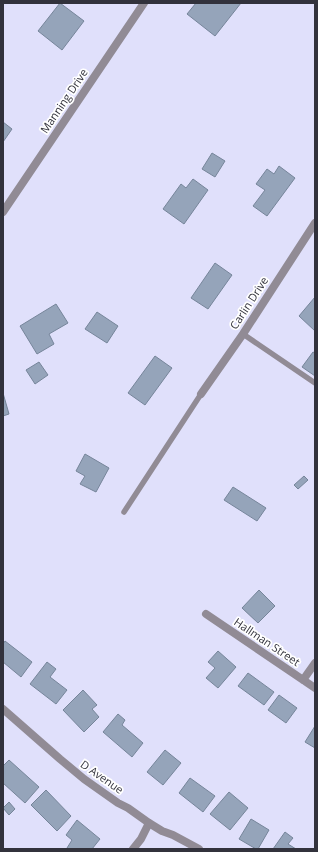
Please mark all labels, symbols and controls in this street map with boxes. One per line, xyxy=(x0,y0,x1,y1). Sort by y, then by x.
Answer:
street label: Manning Drive xyxy=(36,66,91,136)
street label: Carlin Drive xyxy=(226,274,271,332)
street label: Hallman Street xyxy=(231,614,303,669)
street label: D Avenue xyxy=(78,756,127,797)

